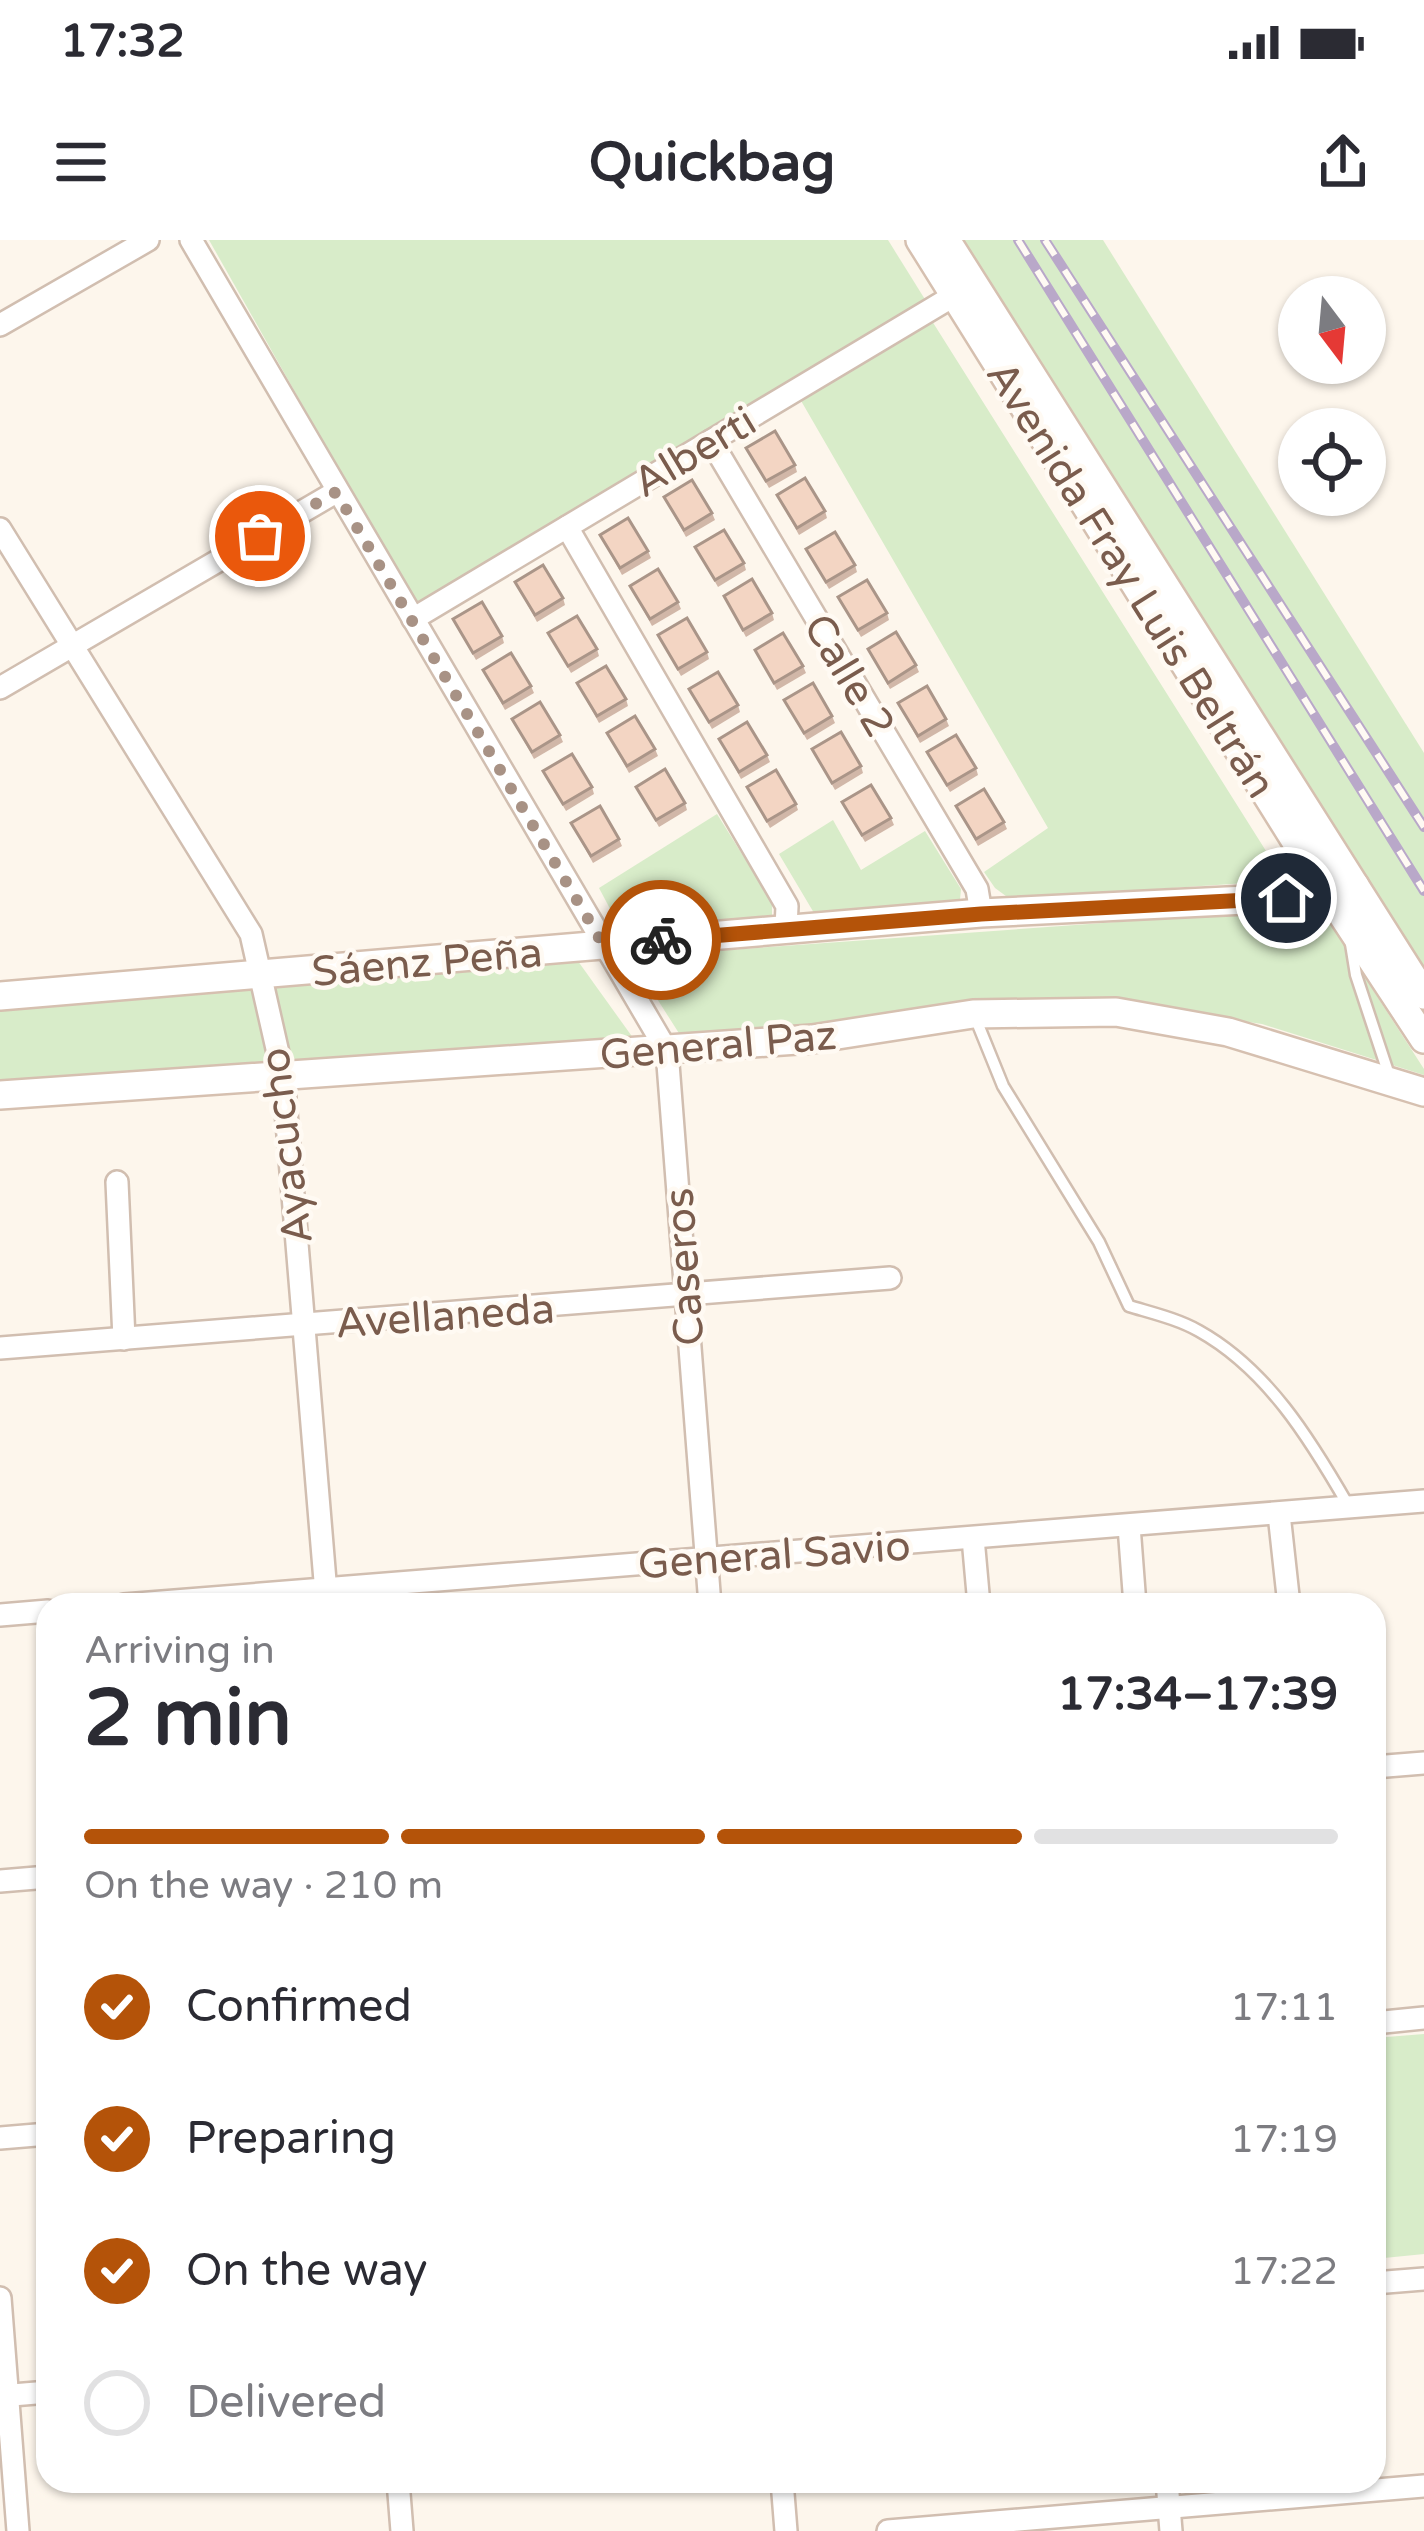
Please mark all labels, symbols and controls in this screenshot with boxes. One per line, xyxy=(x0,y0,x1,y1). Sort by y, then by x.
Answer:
text: 17:32 xyxy=(60,15,185,69)
icon: menu xyxy=(48,129,114,195)
icon: share xyxy=(1310,129,1376,195)
text: Quickbag xyxy=(589,130,835,195)
north arrow xyxy=(1278,276,1386,384)
map controls xyxy=(1278,276,1386,516)
street label: Avenida Fray Luis Beltrán xyxy=(975,352,1286,808)
street label: Alberti xyxy=(624,396,766,509)
button: locate xyxy=(1278,408,1386,516)
pin xyxy=(209,485,311,587)
icon: bag xyxy=(227,503,293,569)
street label: Calle 2 xyxy=(792,605,905,747)
pin xyxy=(1235,847,1337,949)
icon: home xyxy=(1253,865,1319,931)
courier xyxy=(601,880,721,1000)
icon: bike xyxy=(628,907,694,973)
street label: Sáenz Peña xyxy=(310,927,545,998)
street label: General Paz xyxy=(598,1010,839,1081)
street label: Ayacucho xyxy=(249,1045,324,1247)
street label: Caseros xyxy=(654,1186,715,1347)
street label: Avellaneda xyxy=(334,1283,556,1350)
street label: General Savio xyxy=(636,1521,912,1590)
text: Arriving in xyxy=(84,1627,275,1674)
text: 17:34–17:39 xyxy=(1057,1668,1338,1722)
text: 2 min xyxy=(84,1672,292,1766)
text: On the way · 210 m xyxy=(84,1862,443,1909)
icon: check xyxy=(84,1974,150,2040)
text: Confirmed xyxy=(186,1980,412,2034)
text: 17:11 xyxy=(1230,1984,1338,2031)
icon: check xyxy=(84,2106,150,2172)
text: Preparing xyxy=(186,2112,396,2166)
text: 17:19 xyxy=(1230,2116,1338,2163)
icon: check xyxy=(84,2238,150,2304)
text: On the way xyxy=(186,2244,427,2298)
text: 17:22 xyxy=(1230,2248,1338,2295)
text: Delivered xyxy=(186,2376,386,2430)

